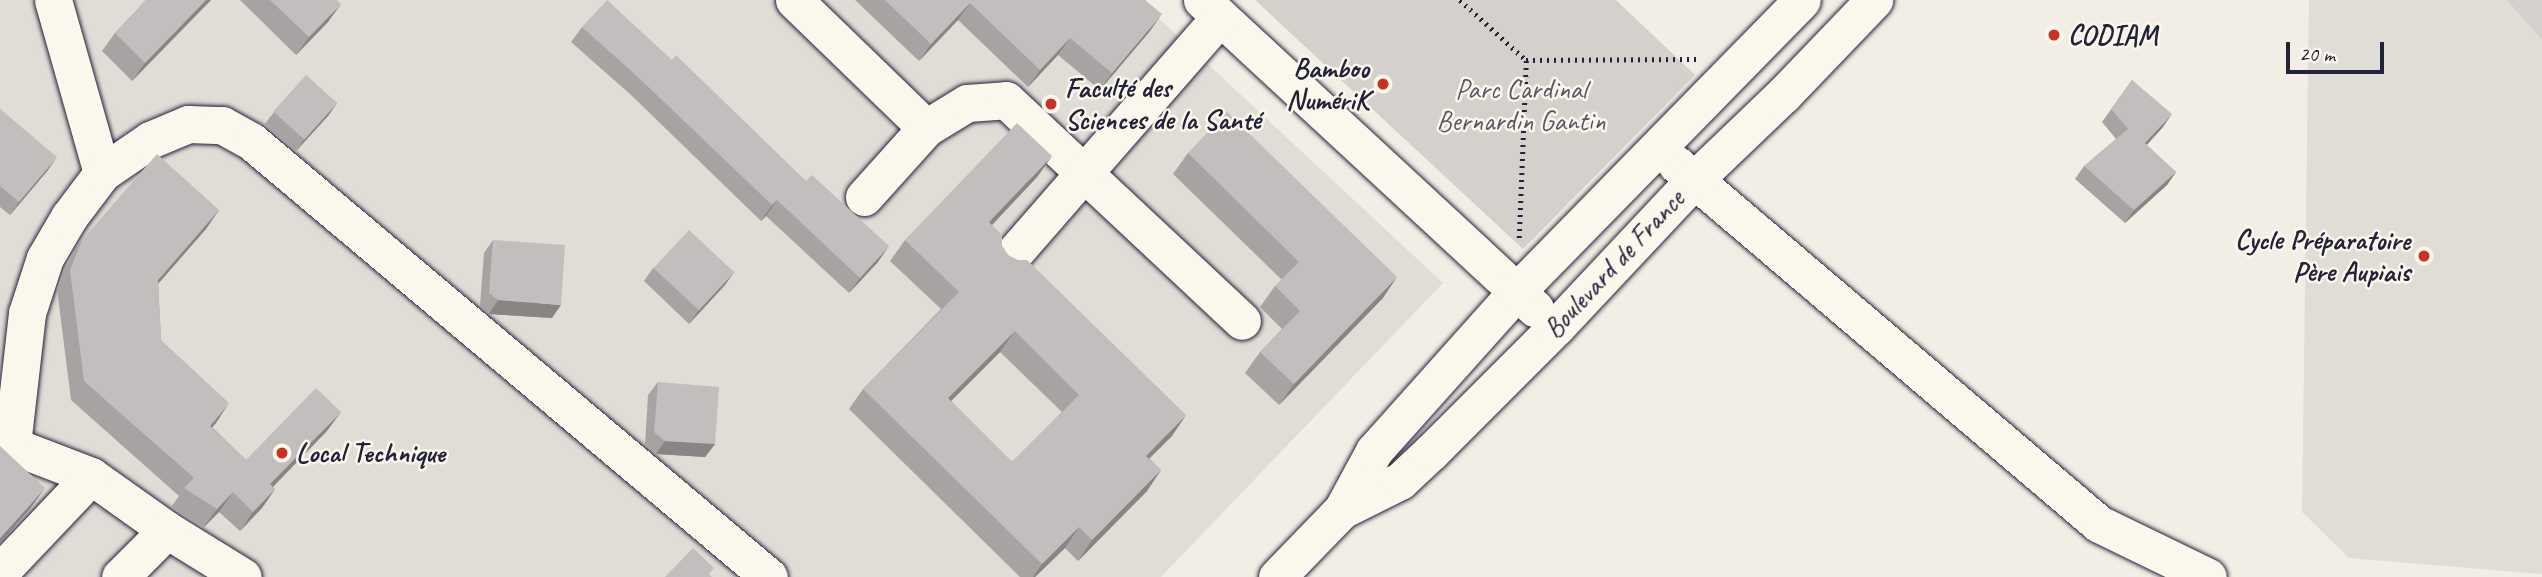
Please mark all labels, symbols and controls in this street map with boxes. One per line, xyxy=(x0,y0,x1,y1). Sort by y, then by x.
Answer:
place label: CODIAM xyxy=(2068,18,2158,52)
marker: CODIAM xyxy=(2046,27,2062,43)
scale bar xyxy=(2290,28,2388,72)
text: 20 m xyxy=(2299,41,2335,67)
place label: Bamboo NumériK xyxy=(1286,51,1369,117)
place label: Faculté des Sciences de la Santé xyxy=(1065,71,1262,137)
park label: Parc Cardinal Bernardin Gantin xyxy=(1437,72,1605,138)
marker: Bamboo NumériK xyxy=(1375,76,1391,92)
marker: Faculté des Sciences de la Santé xyxy=(1043,96,1059,112)
street label: Boulevard de France xyxy=(1536,182,1692,346)
place label: Cycle Préparatoire Père Aupiais xyxy=(2235,223,2410,289)
marker: Cycle Préparatoire Père Aupiais xyxy=(2416,248,2432,264)
place label: Local Technique xyxy=(296,436,443,470)
marker: Local Technique xyxy=(274,445,290,461)

